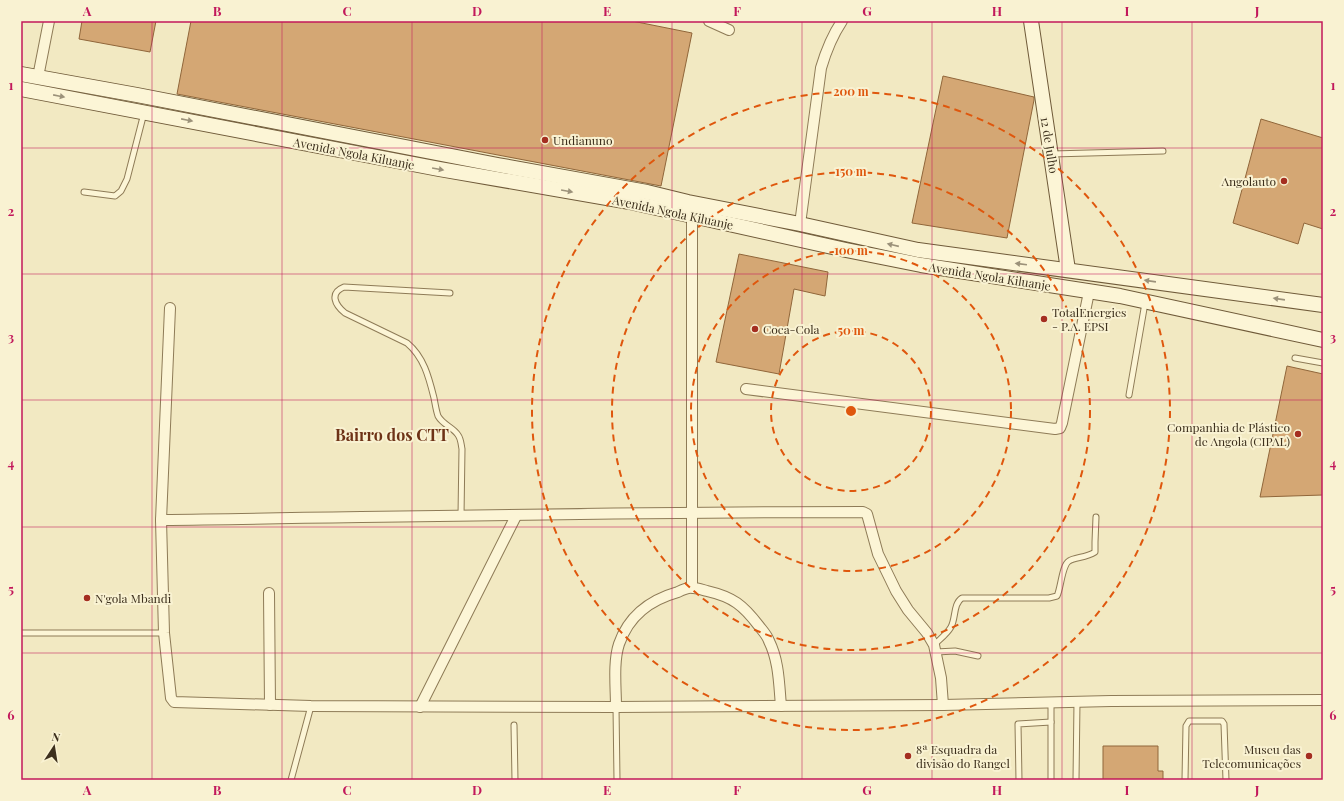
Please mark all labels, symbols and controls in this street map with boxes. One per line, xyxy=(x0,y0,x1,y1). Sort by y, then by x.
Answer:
text: A xyxy=(82,2,92,19)
text: B xyxy=(213,2,222,19)
text: C xyxy=(342,2,352,19)
text: D xyxy=(472,2,482,19)
text: E xyxy=(603,2,611,19)
text: F xyxy=(733,2,741,19)
text: G xyxy=(862,2,872,19)
text: H xyxy=(992,2,1002,19)
text: I xyxy=(1125,2,1130,19)
text: J xyxy=(1254,2,1260,19)
text: 1 xyxy=(9,76,14,93)
text: 1 xyxy=(1331,76,1336,93)
text: 200 m xyxy=(833,83,869,99)
one-way arrow xyxy=(53,94,65,100)
street label: 12 de Julho xyxy=(1038,116,1062,175)
one-way arrow xyxy=(181,117,193,123)
place label: Undianuno xyxy=(553,132,613,148)
street label: Avenida Ngola Kiluanje xyxy=(291,133,416,173)
marker: Undianuno xyxy=(540,135,550,145)
text: 150 m xyxy=(835,163,867,179)
one-way arrow xyxy=(432,166,445,172)
place label: Angolauto xyxy=(1221,173,1276,189)
marker: Angolauto xyxy=(1279,176,1289,186)
one-way arrow xyxy=(560,188,573,194)
street label: Avenida Ngola Kiluanje xyxy=(610,191,735,233)
text: 2 xyxy=(8,202,15,219)
text: 2 xyxy=(1330,202,1337,219)
one-way arrow xyxy=(887,241,899,247)
text: 100 m xyxy=(834,242,868,258)
street label: Avenida Ngola Kiluanje xyxy=(927,258,1052,294)
one-way arrow xyxy=(1015,261,1027,267)
one-way arrow xyxy=(1144,278,1156,284)
one-way arrow xyxy=(1273,296,1285,302)
place label: TotalEnergies - P.A. EPSI xyxy=(1052,304,1126,334)
marker: TotalEnergies - P.A. EPSI xyxy=(1039,314,1049,324)
place label: Coca-Cola xyxy=(763,321,820,337)
text: 50 m xyxy=(838,322,865,338)
marker: Coca-Cola xyxy=(750,324,760,334)
text: 3 xyxy=(8,328,14,345)
text: 3 xyxy=(1330,328,1336,345)
centre of rings xyxy=(844,404,858,418)
place label: Companhia de Plástico de Angola (CIPAL) xyxy=(1167,419,1290,449)
district label: Bairro dos CTT xyxy=(335,424,449,445)
marker: Companhia de Plástico de Angola (CIPAL) xyxy=(1293,429,1303,439)
text: 4 xyxy=(8,454,15,471)
text: 4 xyxy=(1330,454,1337,471)
text: 5 xyxy=(8,580,14,597)
text: 5 xyxy=(1330,580,1336,597)
place label: N'gola Mbandi xyxy=(95,590,172,606)
marker: N'gola Mbandi xyxy=(82,593,92,603)
text: 6 xyxy=(7,706,15,723)
text: 6 xyxy=(1329,706,1337,723)
north arrow xyxy=(34,727,74,767)
text: N xyxy=(51,729,62,745)
place label: 8ª Esquadra da divisão do Rangel xyxy=(916,741,1010,771)
place label: Museu das Telecomunicações xyxy=(1202,741,1301,771)
marker: 8ª Esquadra da divisão do Rangel xyxy=(903,751,913,761)
marker: Museu das Telecomunicações xyxy=(1304,751,1314,761)
text: A xyxy=(82,781,92,798)
text: B xyxy=(213,781,222,798)
text: C xyxy=(342,781,352,798)
text: D xyxy=(472,781,482,798)
text: E xyxy=(603,781,611,798)
text: F xyxy=(733,781,741,798)
text: G xyxy=(862,781,872,798)
text: H xyxy=(992,781,1002,798)
text: I xyxy=(1125,781,1130,798)
text: J xyxy=(1254,781,1260,798)

